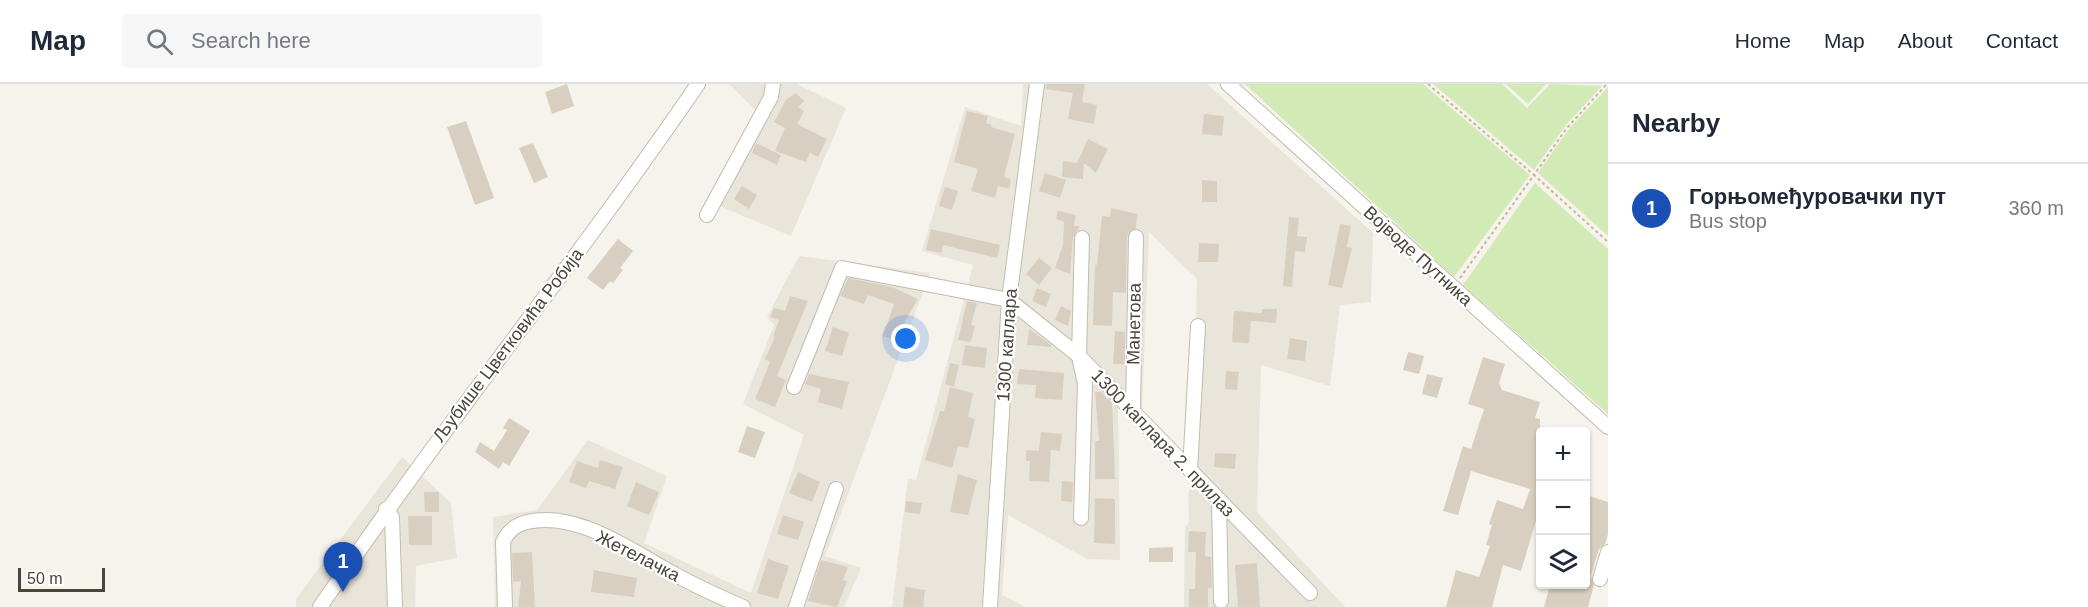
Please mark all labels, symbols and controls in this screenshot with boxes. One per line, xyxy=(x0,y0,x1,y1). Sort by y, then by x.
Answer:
search box xyxy=(122,14,542,68)
text: Map xyxy=(30,25,86,56)
icon: search xyxy=(143,25,176,58)
text: Search here xyxy=(191,28,311,53)
text: Home xyxy=(1735,29,1791,52)
text: Map xyxy=(1824,29,1865,52)
text: About xyxy=(1898,29,1953,52)
text: Contact xyxy=(1986,29,2058,52)
text: Nearby xyxy=(1632,108,1720,138)
text: Горњомеђуровачки пут xyxy=(1689,184,1946,209)
text: 1 xyxy=(1646,197,1657,219)
text: 360 m xyxy=(2008,197,2064,219)
street label: Војводе Путника xyxy=(1360,202,1477,311)
text: Bus stop xyxy=(1689,210,1767,232)
street label: Љубише Цветковића Робија xyxy=(429,244,588,446)
street label: Манетова xyxy=(1123,282,1145,365)
street label: 1300 каплара xyxy=(993,287,1021,402)
your location xyxy=(891,324,920,353)
street label: 1300 каплара 2. прилаз xyxy=(1087,365,1239,521)
map controls xyxy=(1536,427,1590,589)
button: + xyxy=(1536,427,1590,481)
button: − xyxy=(1536,481,1590,535)
street label: Жетелачка xyxy=(593,526,684,586)
button: layers xyxy=(1536,535,1590,589)
pin: 1 xyxy=(324,542,362,592)
scale bar xyxy=(18,565,105,592)
text: 50 m xyxy=(27,570,63,587)

